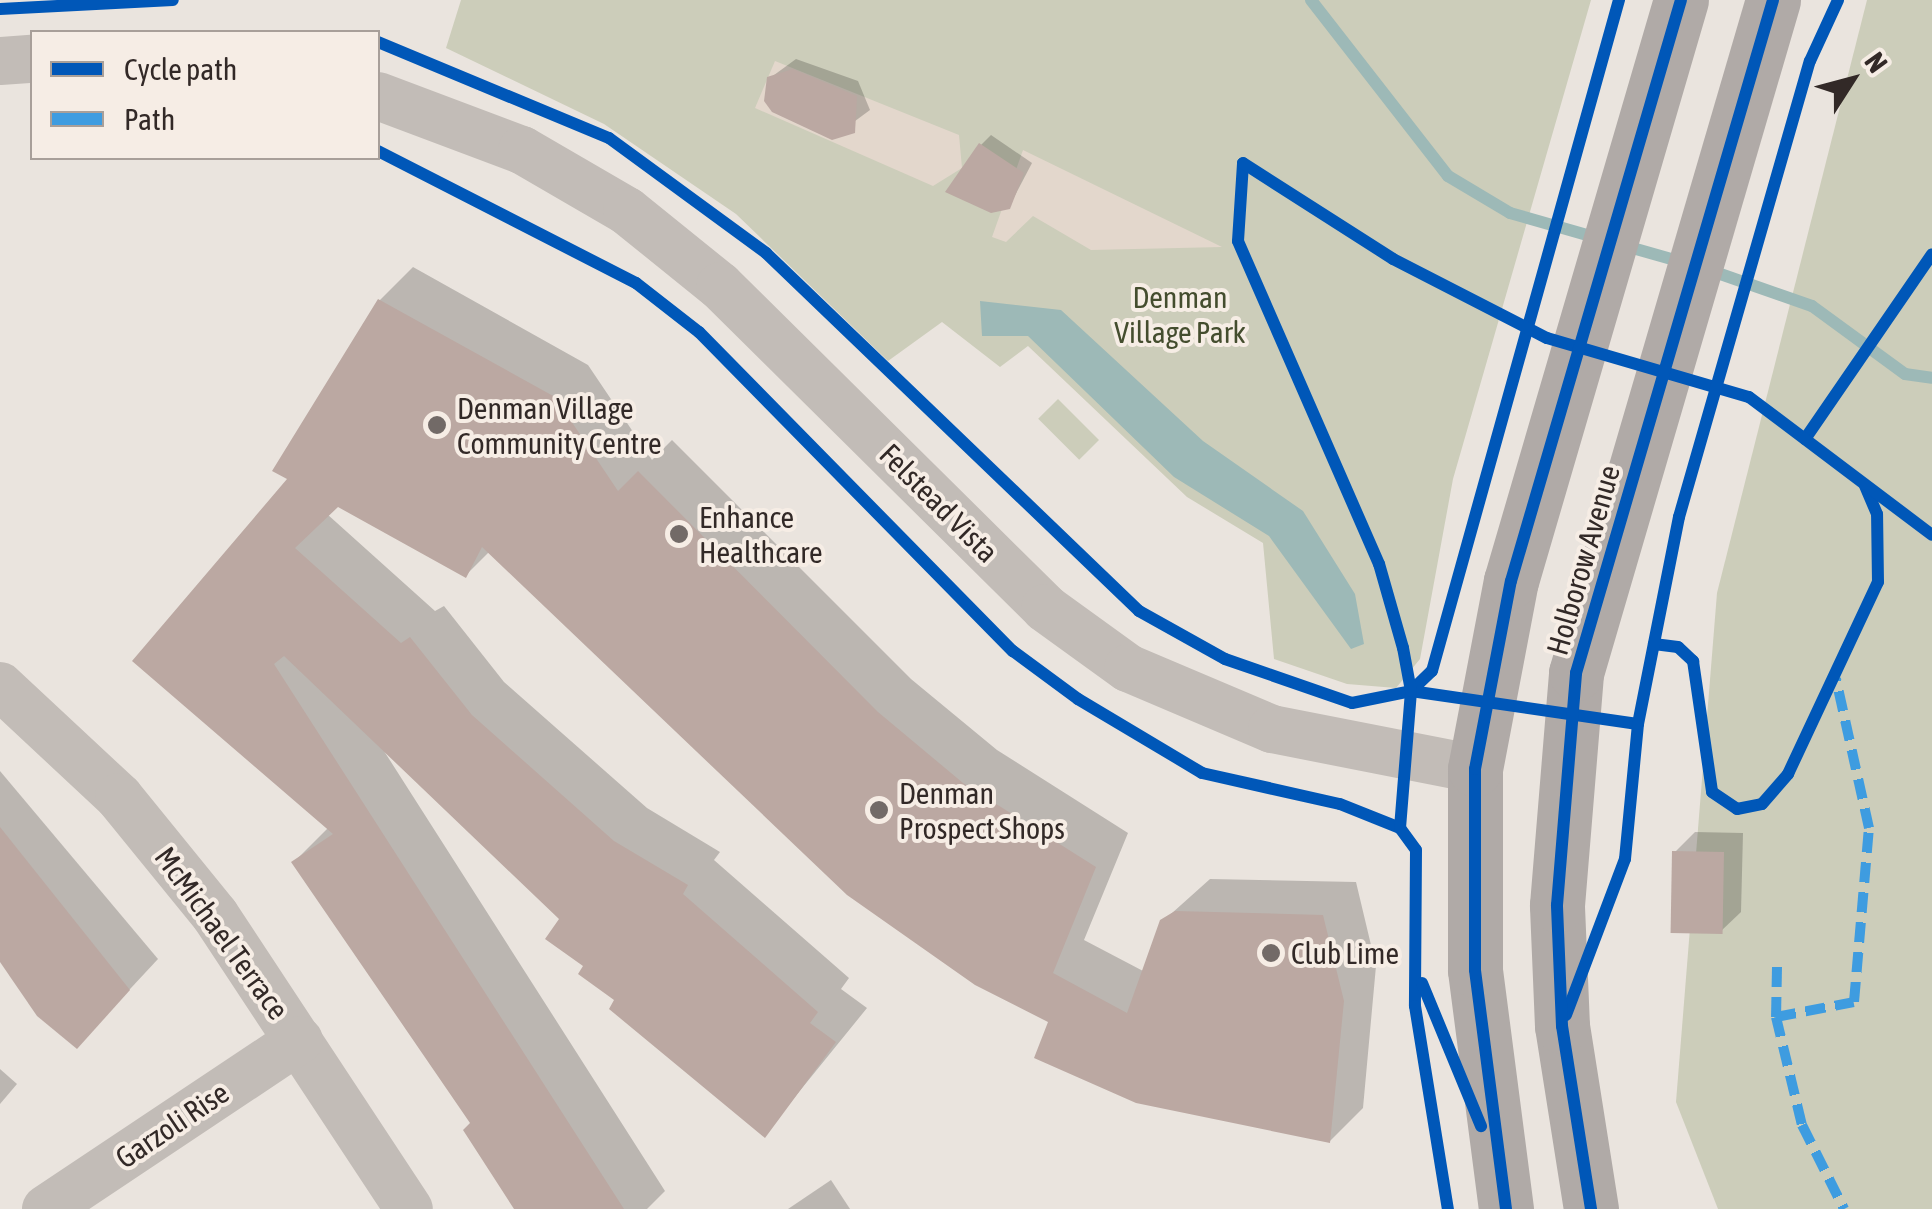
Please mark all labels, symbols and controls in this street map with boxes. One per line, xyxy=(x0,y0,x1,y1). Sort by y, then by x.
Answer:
legend xyxy=(30,30,380,160)
north arrow xyxy=(1802,30,1902,130)
text: N xyxy=(1858,46,1894,78)
text: Cycle path xyxy=(124,52,237,86)
text: Path xyxy=(124,102,175,136)
park label: Denman Village Park xyxy=(1114,279,1246,350)
place label: Denman Village Community Centre xyxy=(457,390,662,460)
marker: Denman Village Community Centre xyxy=(426,414,448,436)
street label: Felstead Vista xyxy=(872,436,1006,570)
street label: Holborow Avenue xyxy=(1539,461,1627,659)
place label: Enhance Healthcare xyxy=(699,499,823,570)
marker: Enhance Healthcare xyxy=(668,523,690,545)
place label: Denman Prospect Shops xyxy=(899,775,1065,846)
marker: Denman Prospect Shops xyxy=(868,799,890,821)
street label: McMichael Terrace xyxy=(147,840,297,1026)
place label: Club Lime xyxy=(1291,935,1399,971)
marker: Club Lime xyxy=(1260,942,1282,964)
street label: Garzoli Rise xyxy=(109,1074,235,1176)

